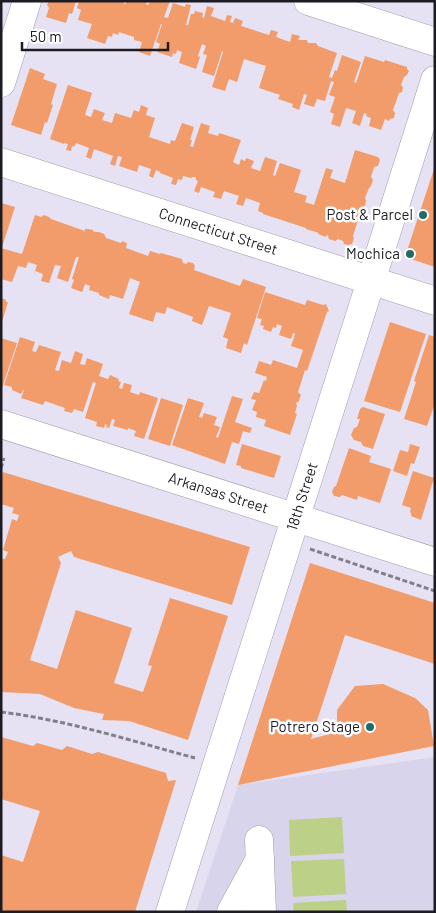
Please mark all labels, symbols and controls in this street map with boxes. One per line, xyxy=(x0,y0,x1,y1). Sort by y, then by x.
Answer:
scale bar xyxy=(22,20,169,52)
text: 50 m xyxy=(30,27,62,45)
street label: Connecticut Street xyxy=(157,203,280,258)
place label: Post & Parcel xyxy=(327,205,413,223)
marker: Post & Parcel xyxy=(417,209,429,221)
place label: Mochica xyxy=(346,244,400,262)
marker: Mochica xyxy=(404,248,416,260)
street label: 18th Street xyxy=(282,460,321,533)
street label: Arkansas Street xyxy=(166,468,271,516)
place label: Potrero Stage xyxy=(270,717,360,735)
marker: Potrero Stage xyxy=(364,721,376,733)

